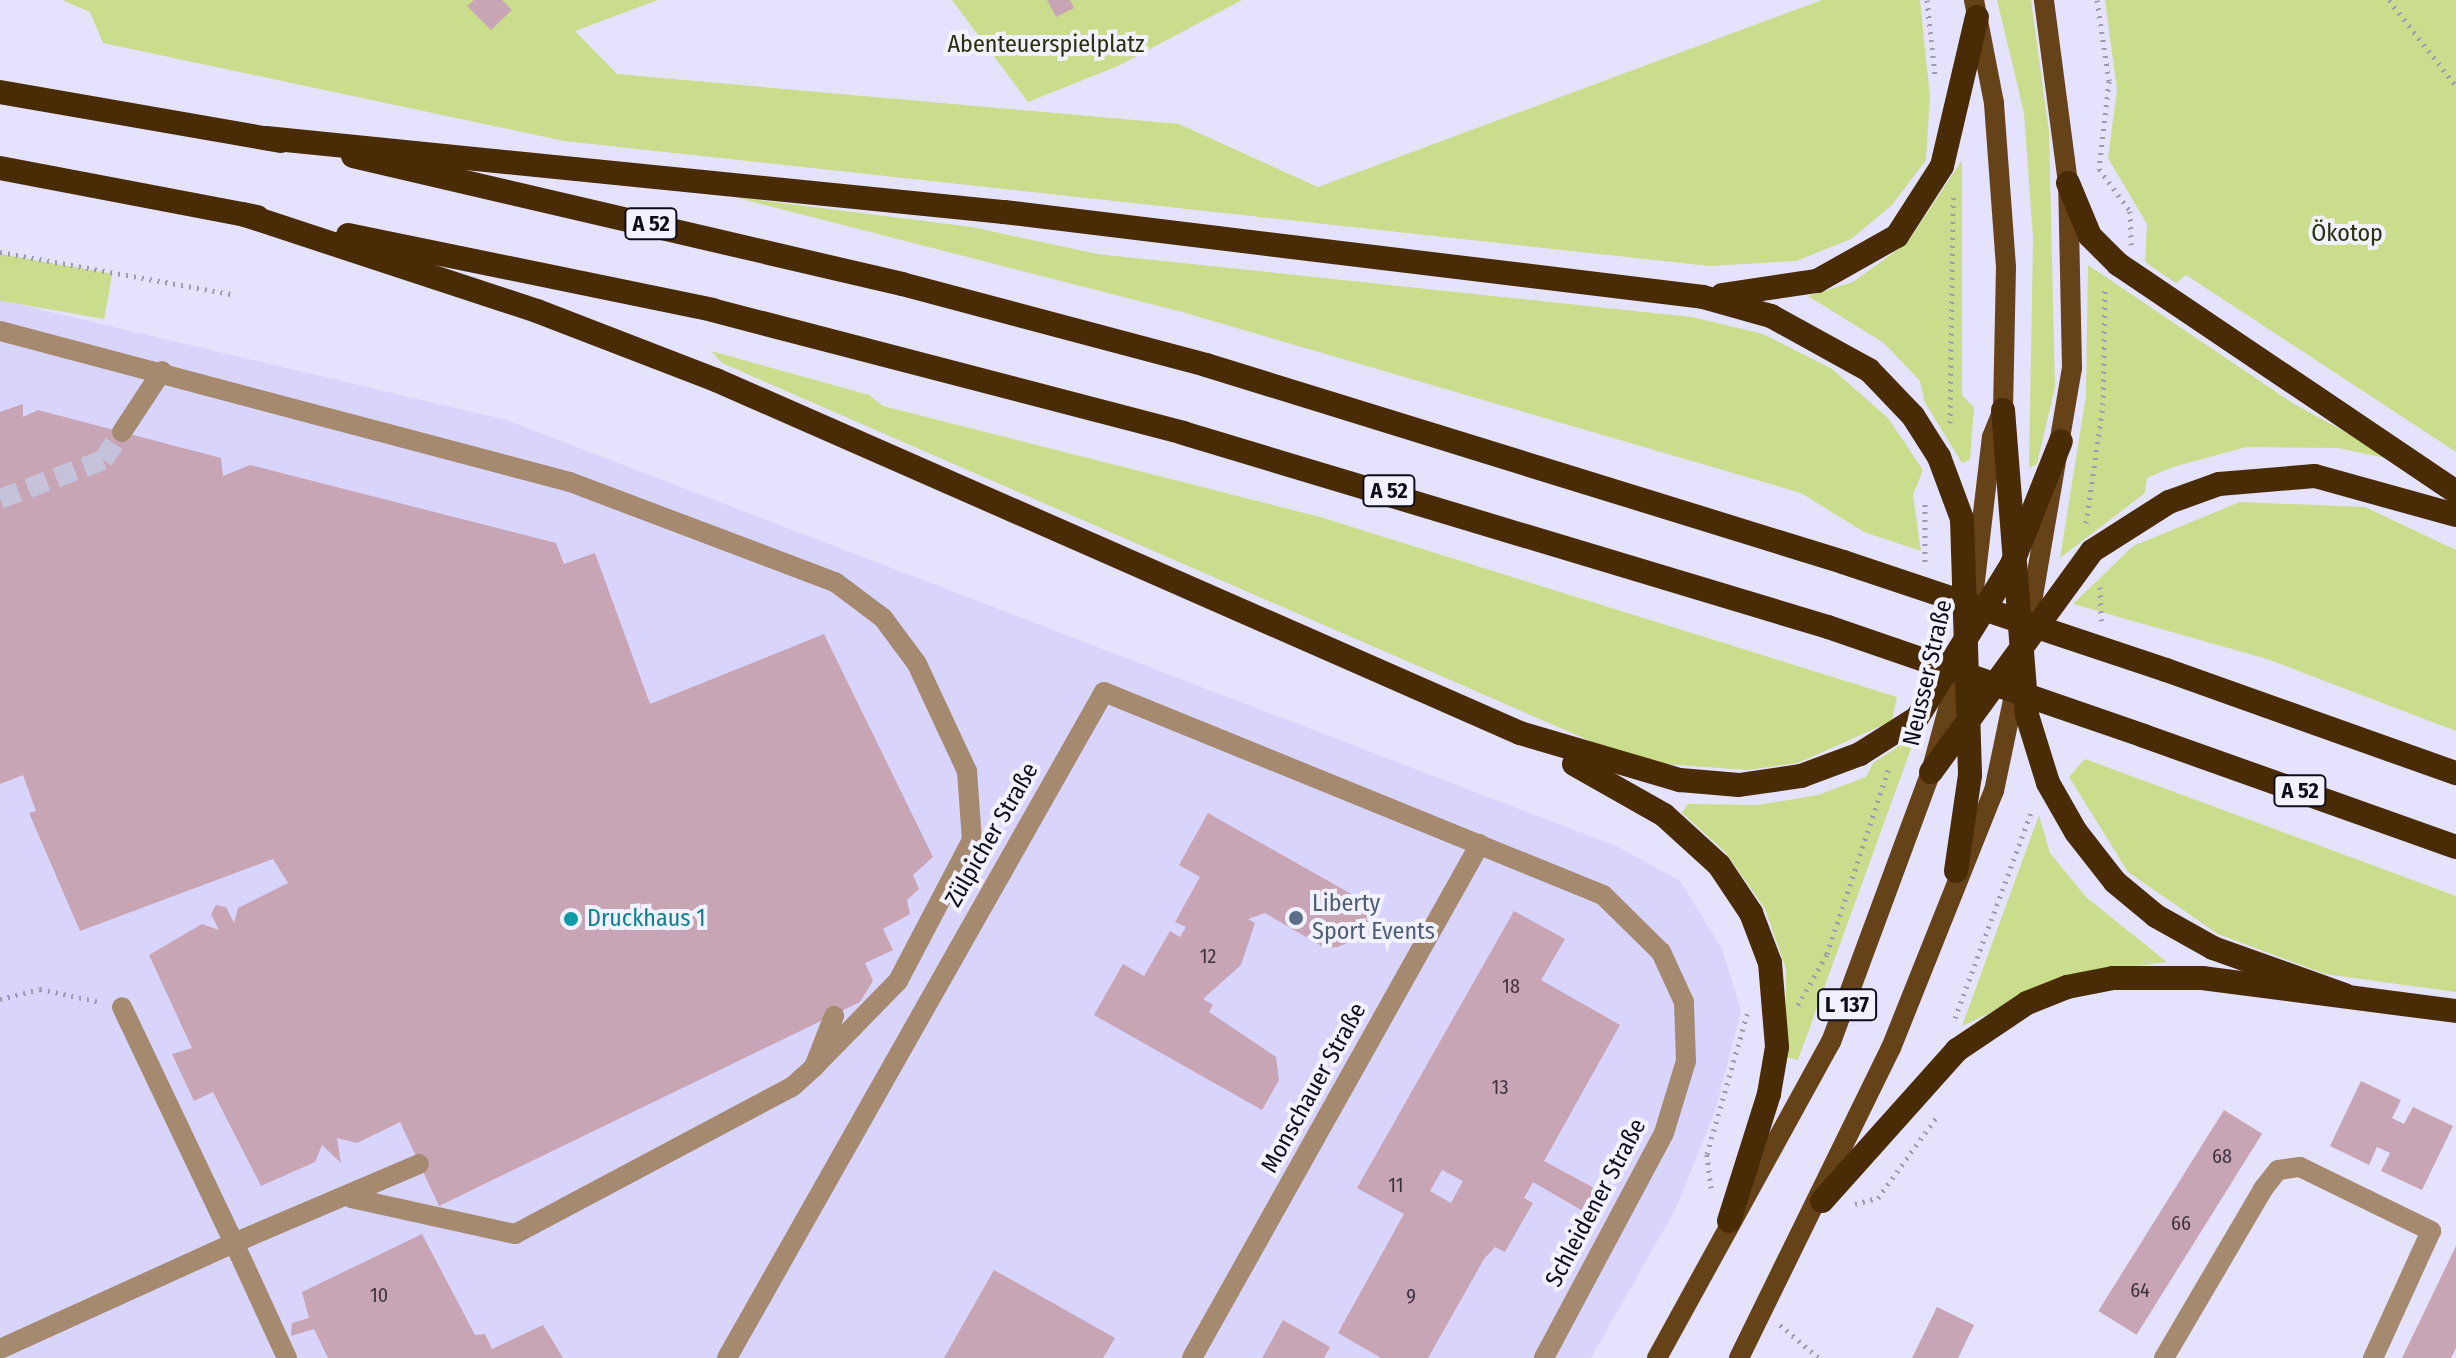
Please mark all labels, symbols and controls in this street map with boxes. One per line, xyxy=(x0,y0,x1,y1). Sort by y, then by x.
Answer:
park label: Abenteuerspielplatz xyxy=(947,31,1145,59)
road number: A 52 xyxy=(623,206,679,242)
park label: Ökotop xyxy=(2311,220,2383,248)
road number: A 52 xyxy=(1361,473,1417,509)
street label: Neusser Straße xyxy=(1897,597,1959,749)
street label: Zülpicher Straße xyxy=(939,758,1045,912)
road number: A 52 xyxy=(2272,773,2328,809)
place label: Liberty Sport Events xyxy=(1312,890,1435,946)
place label: Druckhaus 1 xyxy=(587,905,706,933)
marker: Liberty Sport Events xyxy=(1287,909,1305,927)
marker: Druckhaus 1 xyxy=(562,910,580,928)
house number: 12 xyxy=(1200,944,1216,968)
house number: 18 xyxy=(1502,974,1520,998)
road number: L 137 xyxy=(1817,987,1877,1023)
street label: Monschauer Straße xyxy=(1255,998,1373,1178)
house number: 13 xyxy=(1492,1075,1508,1099)
street label: Schleidener Straße xyxy=(1540,1114,1652,1292)
house number: 68 xyxy=(2212,1144,2232,1168)
house number: 11 xyxy=(1388,1173,1404,1197)
house number: 66 xyxy=(2171,1211,2191,1235)
house number: 64 xyxy=(2130,1278,2150,1302)
house number: 10 xyxy=(370,1283,388,1307)
house number: 9 xyxy=(1406,1284,1416,1308)

